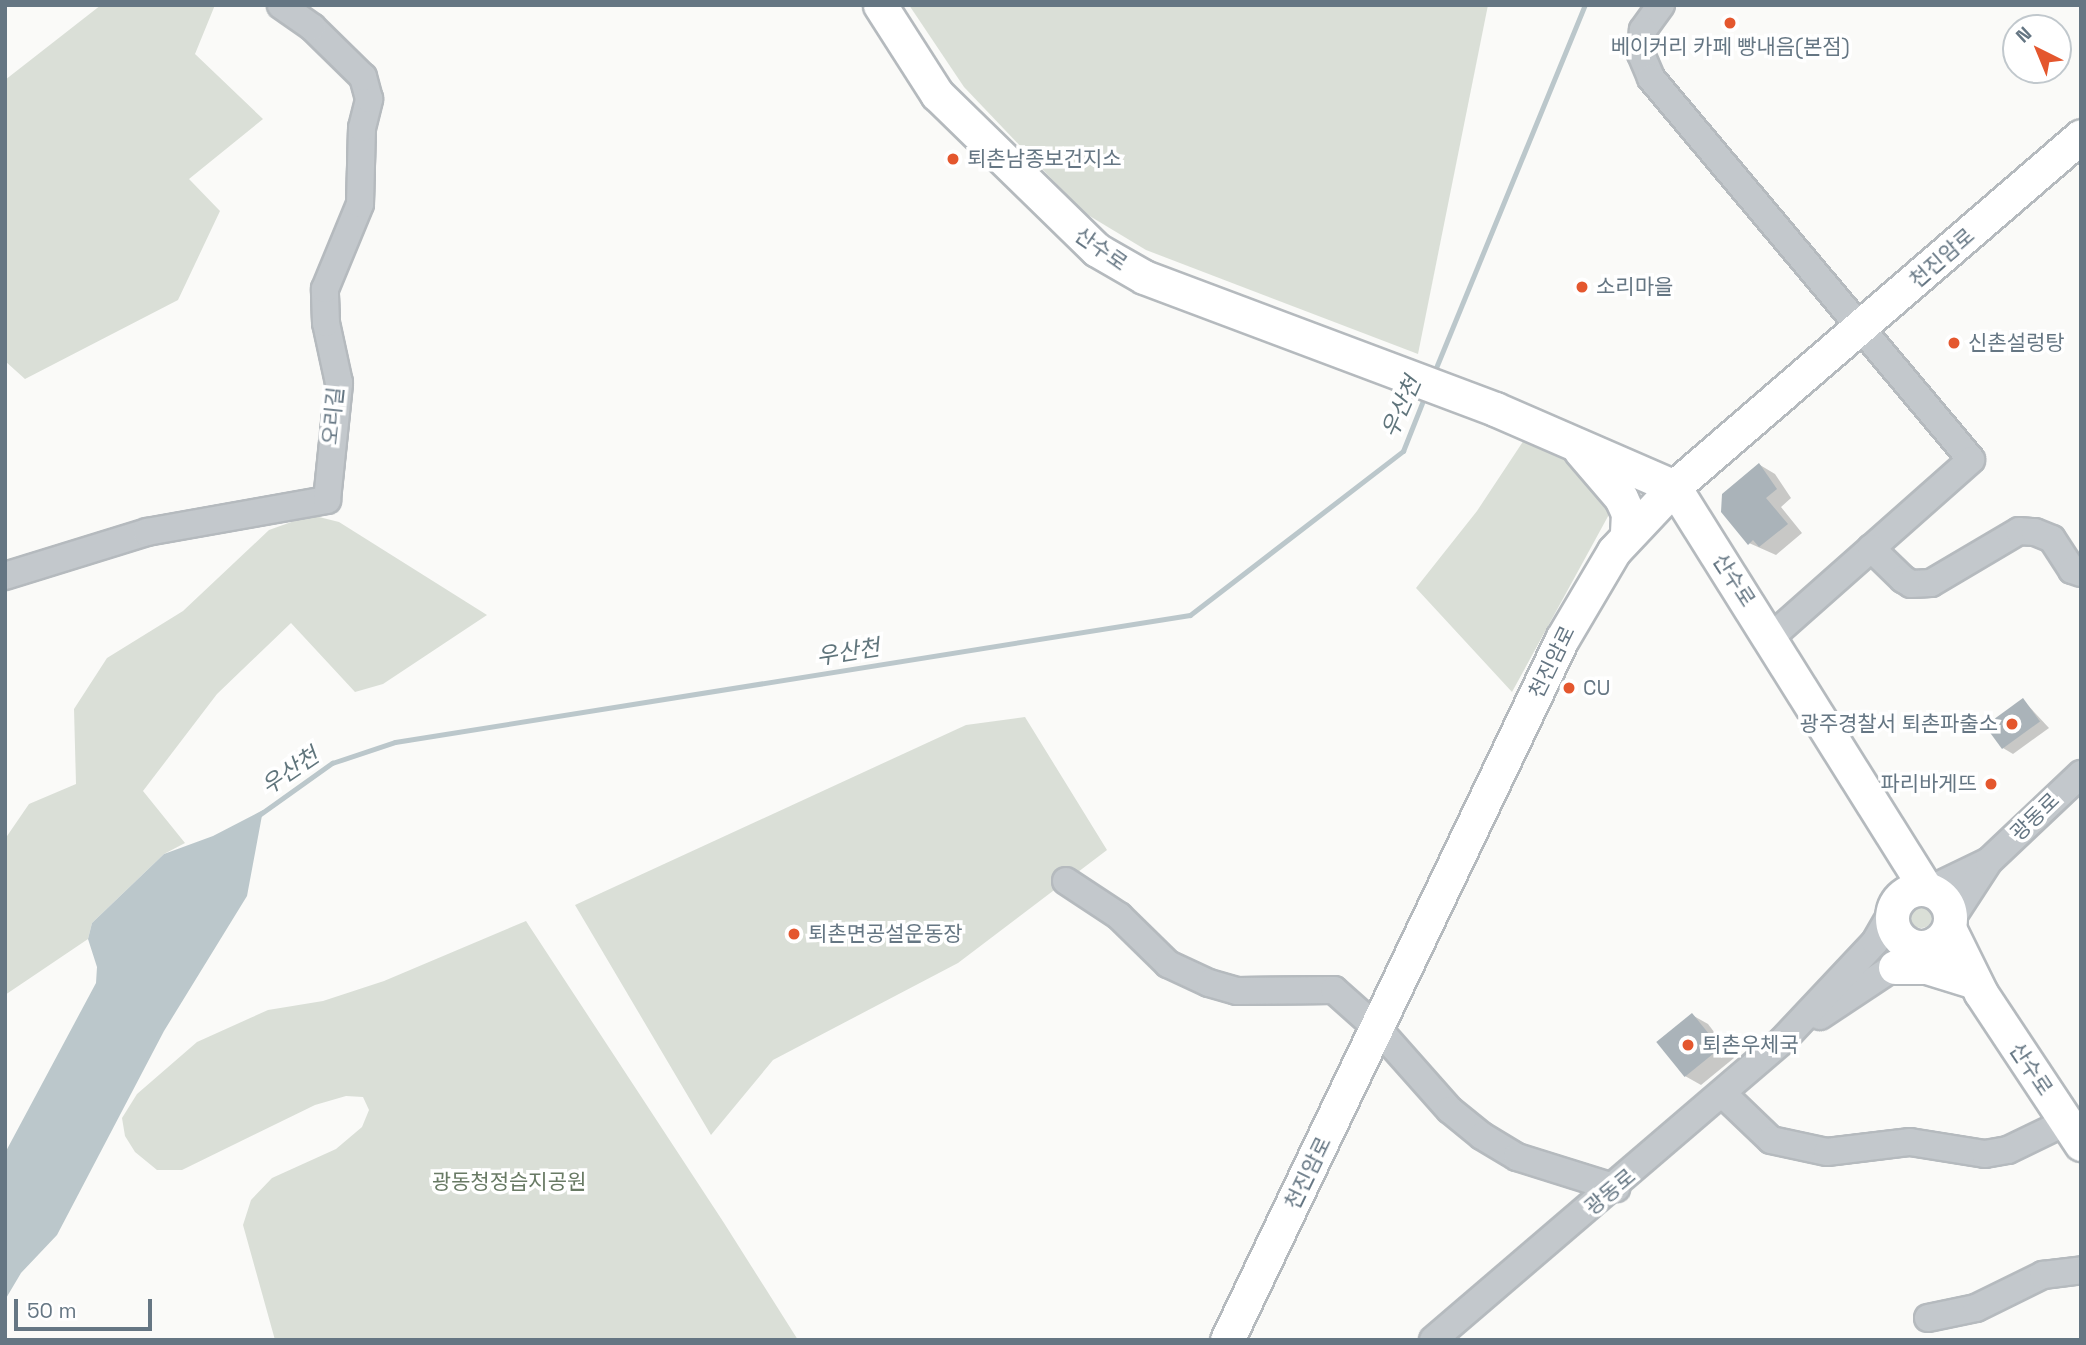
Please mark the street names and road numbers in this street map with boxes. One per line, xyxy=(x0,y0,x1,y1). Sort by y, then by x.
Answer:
street label: 산수로 xyxy=(1070,222,1132,276)
street label: 천진암로 xyxy=(1905,223,1979,293)
street label: 오리길 xyxy=(317,386,349,446)
street label: 산수로 xyxy=(1708,549,1760,611)
street label: 천진암로 xyxy=(1524,622,1580,702)
street label: 광동로 xyxy=(2005,788,2065,846)
street label: 산수로 xyxy=(2004,1038,2058,1100)
street label: 천진암로 xyxy=(1280,1133,1336,1213)
street label: 광동로 xyxy=(1580,1164,1640,1220)

